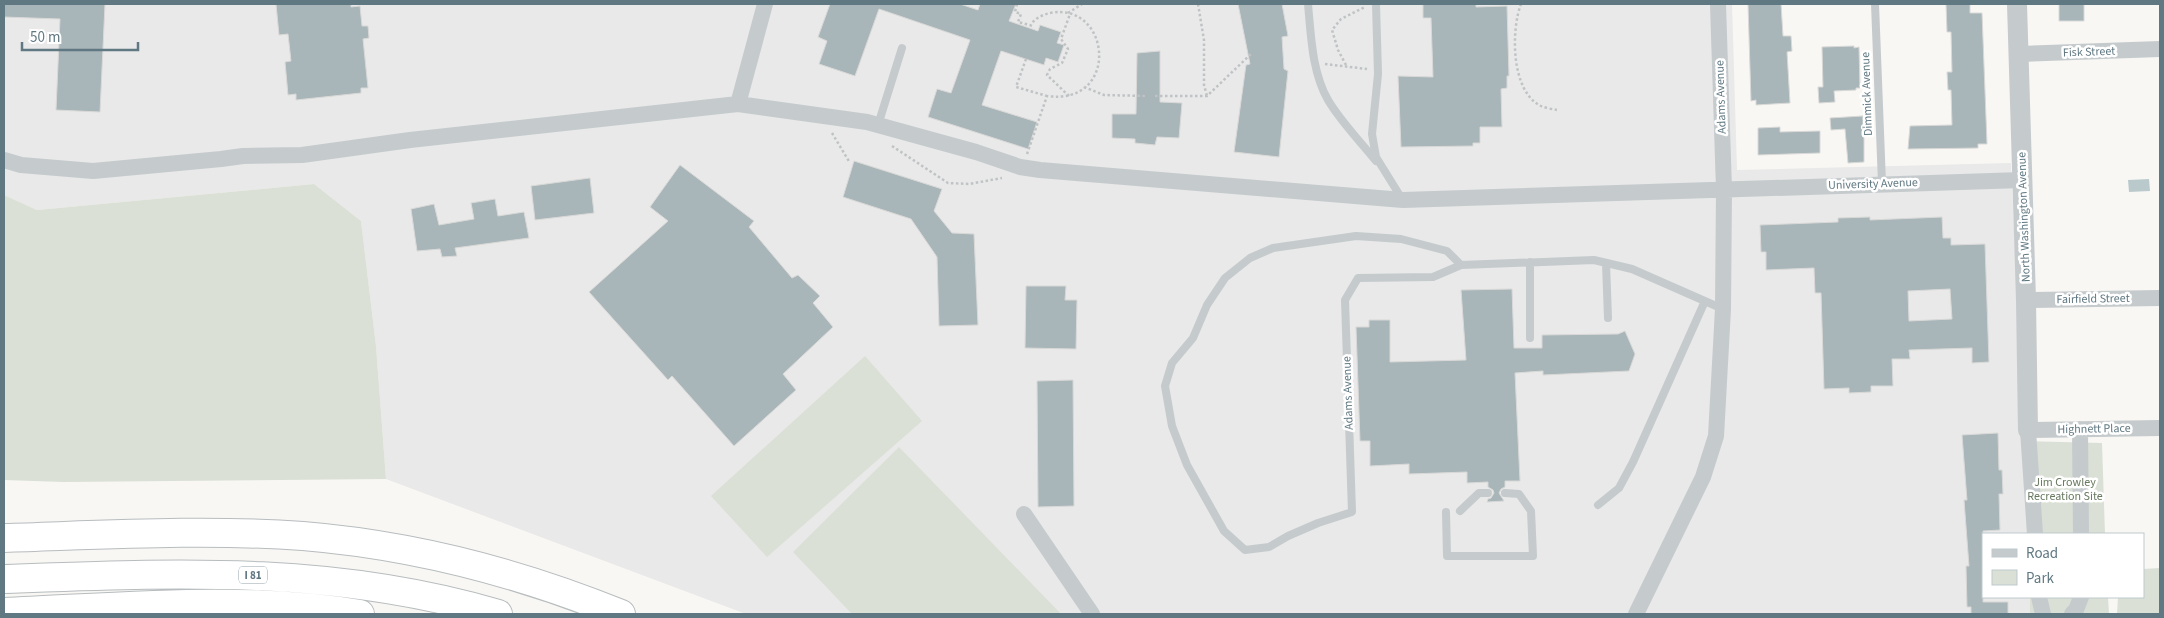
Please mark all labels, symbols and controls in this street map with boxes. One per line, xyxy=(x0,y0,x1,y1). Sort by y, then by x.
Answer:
scale bar xyxy=(22,20,139,52)
text: 50 m xyxy=(30,27,60,48)
street label: Fisk Street xyxy=(2063,43,2115,61)
street label: Dimmick Avenue xyxy=(1857,52,1877,136)
street label: Adams Avenue xyxy=(1711,60,1731,134)
street label: North Washington Avenue xyxy=(2013,152,2035,282)
street label: University Avenue xyxy=(1828,174,1918,194)
street label: Fairfield Street xyxy=(2056,290,2130,308)
street label: Adams Avenue xyxy=(1338,356,1358,430)
street label: Highnett Place xyxy=(2057,420,2131,438)
park label: Jim Crowley Recreation Site xyxy=(2027,474,2103,505)
legend xyxy=(1982,533,2144,598)
text: Road xyxy=(2026,543,2058,564)
road number: I 81 xyxy=(239,566,267,584)
text: Park xyxy=(2026,568,2055,589)

